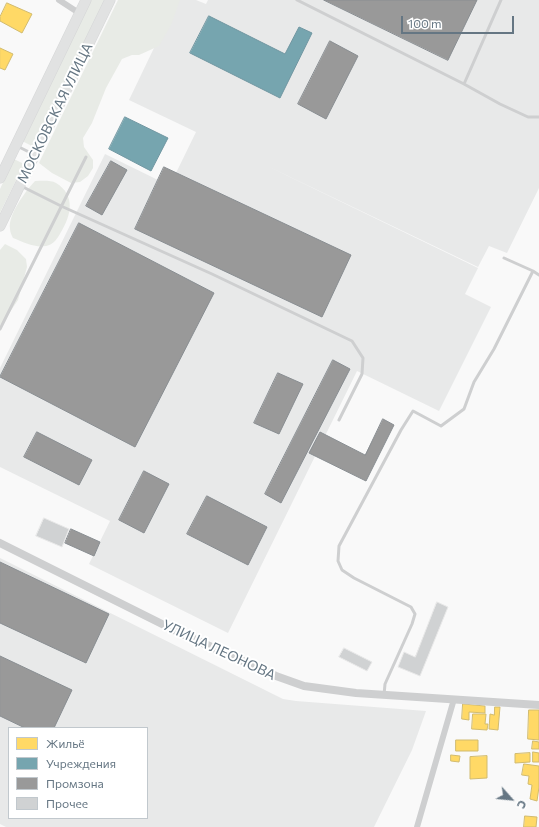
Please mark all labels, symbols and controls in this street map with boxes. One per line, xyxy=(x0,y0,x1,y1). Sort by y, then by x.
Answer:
scale bar xyxy=(403,8,516,34)
text: 100 m xyxy=(408,16,442,30)
street label: МОСКОВСКАЯ УЛИЦА xyxy=(14,40,96,186)
street label: УЛИЦА ЛЕОНОВА xyxy=(160,616,278,684)
legend xyxy=(8,727,148,819)
text: Жильё xyxy=(46,736,85,750)
text: Учреждения xyxy=(46,756,116,770)
text: Промзона xyxy=(46,776,104,790)
north arrow xyxy=(491,779,531,819)
text: Прочее xyxy=(46,796,88,810)
text: С xyxy=(515,798,530,811)

